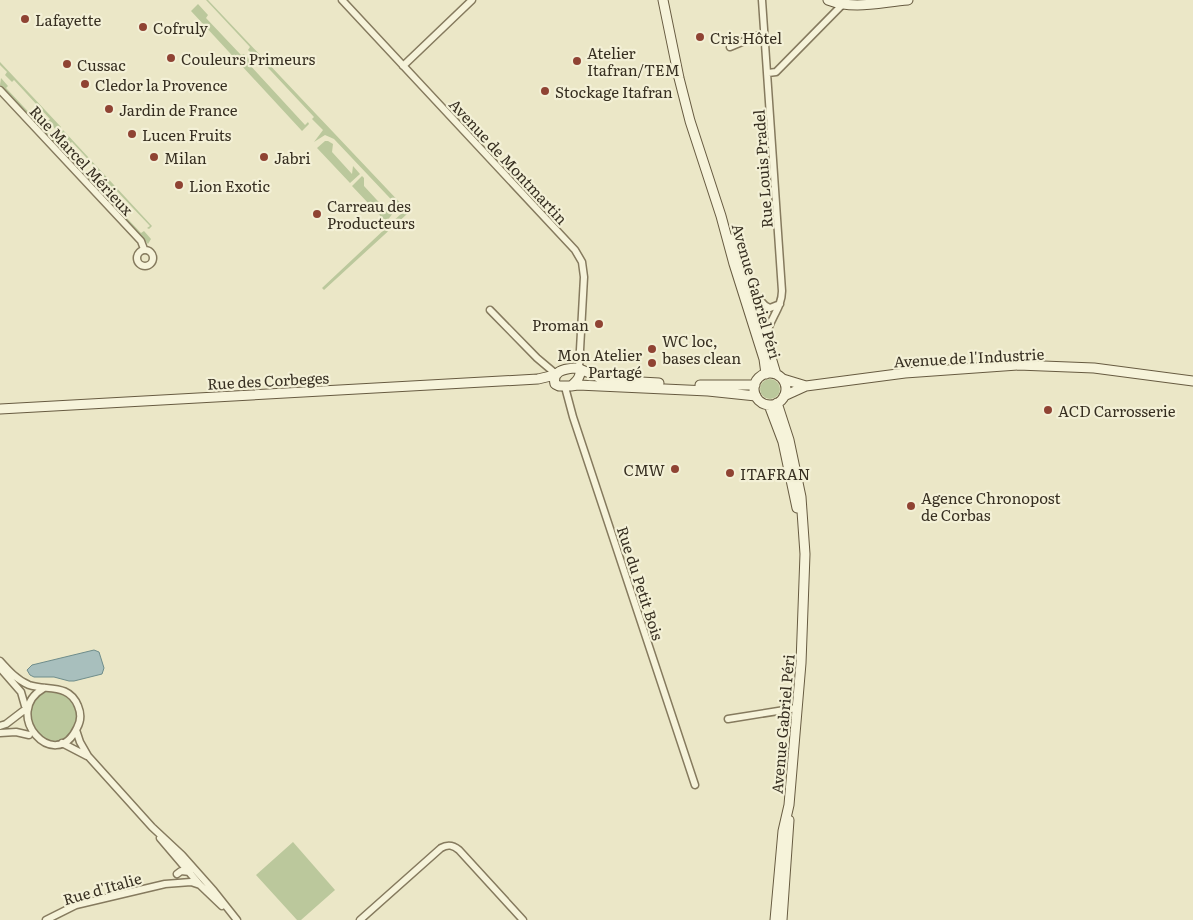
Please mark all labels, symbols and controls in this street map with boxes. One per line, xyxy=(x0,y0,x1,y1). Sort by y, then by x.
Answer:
place label: Lafayette xyxy=(35,8,101,31)
marker: Lafayette xyxy=(19,13,31,25)
place label: Cofruly xyxy=(153,16,208,39)
marker: Cofruly xyxy=(137,21,149,33)
place label: Cris Hôtel xyxy=(710,26,782,49)
marker: Cris Hôtel xyxy=(694,31,706,43)
place label: Atelier Itafran/TEM xyxy=(587,41,680,81)
place label: Couleurs Primeurs xyxy=(181,47,316,70)
marker: Couleurs Primeurs xyxy=(165,52,177,64)
place label: Cussac xyxy=(77,53,126,76)
marker: Atelier Itafran/TEM xyxy=(571,55,583,67)
marker: Cussac xyxy=(61,58,73,70)
place label: Cledor la Provence xyxy=(95,73,228,96)
marker: Cledor la Provence xyxy=(79,78,91,90)
place label: Stockage Itafran xyxy=(555,80,673,103)
marker: Stockage Itafran xyxy=(539,85,551,97)
street label: Avenue de Montmartin xyxy=(444,93,574,229)
place label: Jardin de France xyxy=(119,98,238,121)
street label: Rue Marcel Mérieux xyxy=(25,100,140,221)
marker: Jardin de France xyxy=(103,103,115,115)
street label: Rue Louis Pradel xyxy=(746,109,778,229)
place label: Lucen Fruits xyxy=(142,123,232,146)
marker: Lucen Fruits xyxy=(126,128,138,140)
place label: Milan xyxy=(164,146,207,169)
place label: Jabri xyxy=(274,146,310,169)
marker: Milan xyxy=(148,151,160,163)
marker: Jabri xyxy=(258,151,270,163)
place label: Lion Exotic xyxy=(189,174,271,197)
marker: Lion Exotic xyxy=(173,179,185,191)
place label: Carreau des Producteurs xyxy=(327,194,415,234)
marker: Carreau des Producteurs xyxy=(311,208,323,220)
street label: Avenue Gabriel Péri xyxy=(727,221,787,361)
place label: Proman xyxy=(532,313,589,336)
marker: Proman xyxy=(593,318,605,330)
place label: WC loc, bases clean xyxy=(662,329,741,369)
street label: Avenue de l'Industrie xyxy=(893,342,1045,372)
place label: Mon Atelier Partagé xyxy=(557,343,642,383)
marker: WC loc, bases clean xyxy=(646,343,658,355)
marker: Mon Atelier Partagé xyxy=(646,357,658,369)
street label: Rue des Corbeges xyxy=(206,365,330,395)
place label: ACD Carrosserie xyxy=(1058,399,1176,422)
marker: ACD Carrosserie xyxy=(1042,404,1054,416)
place label: CMW xyxy=(623,458,666,481)
place label: ITAFRAN xyxy=(740,462,810,485)
marker: CMW xyxy=(669,463,681,475)
marker: ITAFRAN xyxy=(724,467,736,479)
place label: Agence Chronopost de Corbas xyxy=(921,486,1060,526)
marker: Agence Chronopost de Corbas xyxy=(905,500,917,512)
street label: Rue du Petit Bois xyxy=(612,523,670,643)
street label: Avenue Gabriel Péri xyxy=(764,653,800,795)
street label: Rue d'Italie xyxy=(60,866,144,910)

